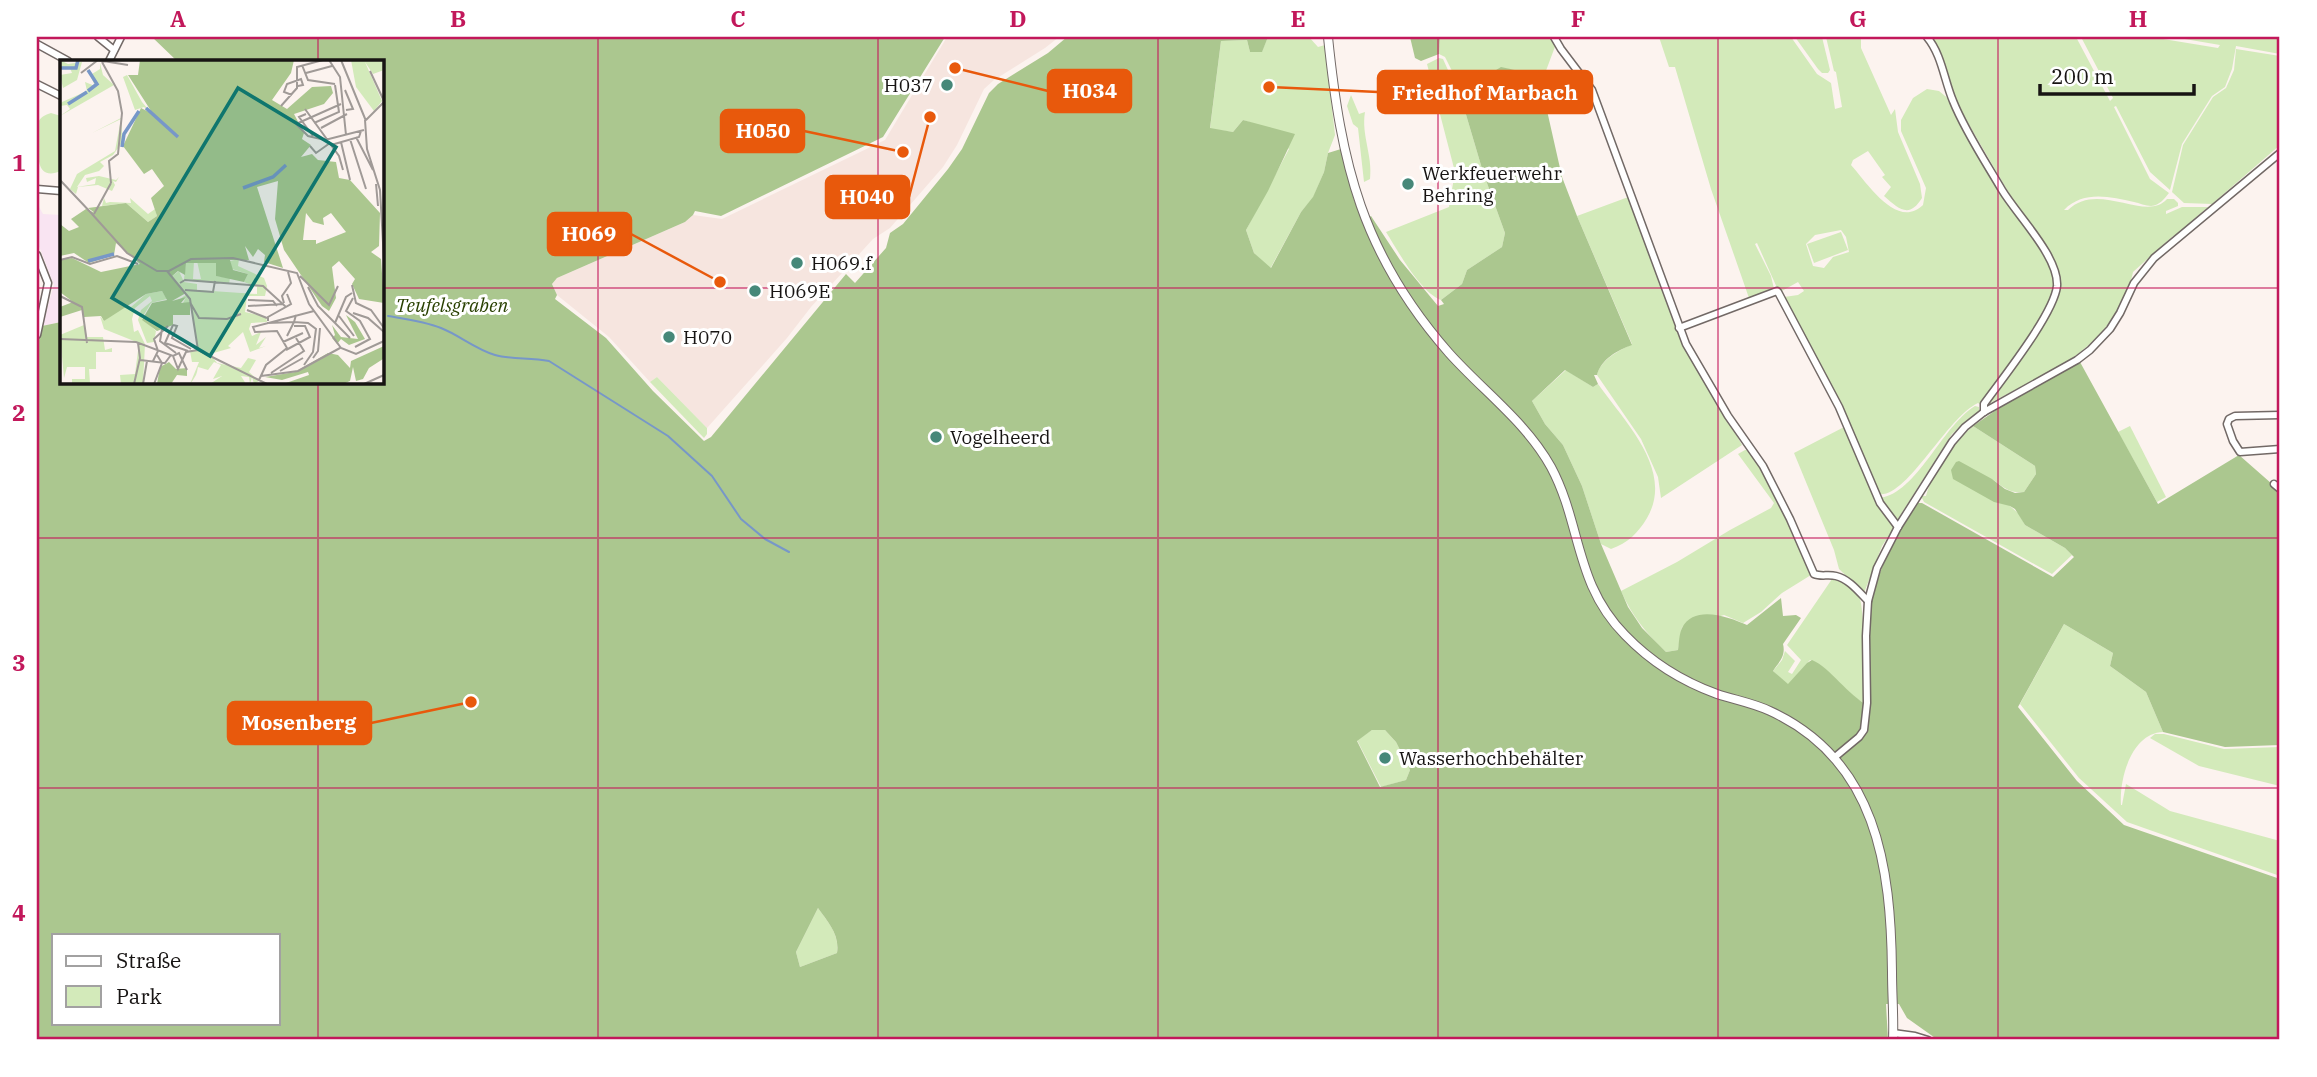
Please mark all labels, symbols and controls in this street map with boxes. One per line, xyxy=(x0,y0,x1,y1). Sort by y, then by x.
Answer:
text: A xyxy=(170,3,186,33)
text: B xyxy=(450,3,466,33)
text: C xyxy=(730,3,746,33)
text: D xyxy=(1009,3,1027,33)
text: E xyxy=(1290,3,1306,33)
text: F xyxy=(1571,3,1585,33)
text: G xyxy=(1849,3,1867,33)
text: H xyxy=(2129,3,2147,33)
scale bar xyxy=(2040,52,2194,96)
inset map xyxy=(60,60,383,383)
text: 200 m xyxy=(2051,62,2114,90)
callout: H034 xyxy=(1048,70,1131,112)
callout: Friedhof Marbach xyxy=(1378,71,1592,113)
place label: H037 xyxy=(884,73,933,97)
text: H034 xyxy=(1063,76,1117,104)
marker: H037 xyxy=(939,77,955,93)
text: Friedhof Marbach xyxy=(1392,78,1578,106)
callout: H050 xyxy=(721,110,804,152)
text: H050 xyxy=(736,116,790,144)
text: 1 xyxy=(12,147,26,177)
place label: Werkfeuerwehr Behring xyxy=(1422,161,1562,207)
callout: H040 xyxy=(826,176,909,218)
marker: Werkfeuerwehr Behring xyxy=(1400,176,1416,192)
text: H040 xyxy=(840,182,894,210)
callout: H069 xyxy=(548,213,631,255)
text: H069 xyxy=(562,219,616,247)
place label: H069.f xyxy=(811,251,873,275)
marker: H069.f xyxy=(789,255,805,271)
place label: H069E xyxy=(769,279,830,303)
marker: H069E xyxy=(747,283,763,299)
park label: Teufelsgraben xyxy=(396,293,509,317)
place label: H070 xyxy=(683,325,732,349)
marker: H070 xyxy=(661,329,677,345)
text: 2 xyxy=(12,397,26,427)
place label: Vogelheerd xyxy=(950,425,1051,449)
marker: Vogelheerd xyxy=(928,429,944,445)
text: 3 xyxy=(12,647,26,677)
callout: Mosenberg xyxy=(228,702,371,744)
text: Mosenberg xyxy=(241,708,357,736)
place label: Wasserhochbehälter xyxy=(1399,746,1584,770)
marker: Wasserhochbehälter xyxy=(1377,750,1393,766)
text: 4 xyxy=(12,897,26,927)
legend xyxy=(52,934,280,1024)
text: Straße xyxy=(116,946,181,974)
text: Park xyxy=(116,982,163,1010)

